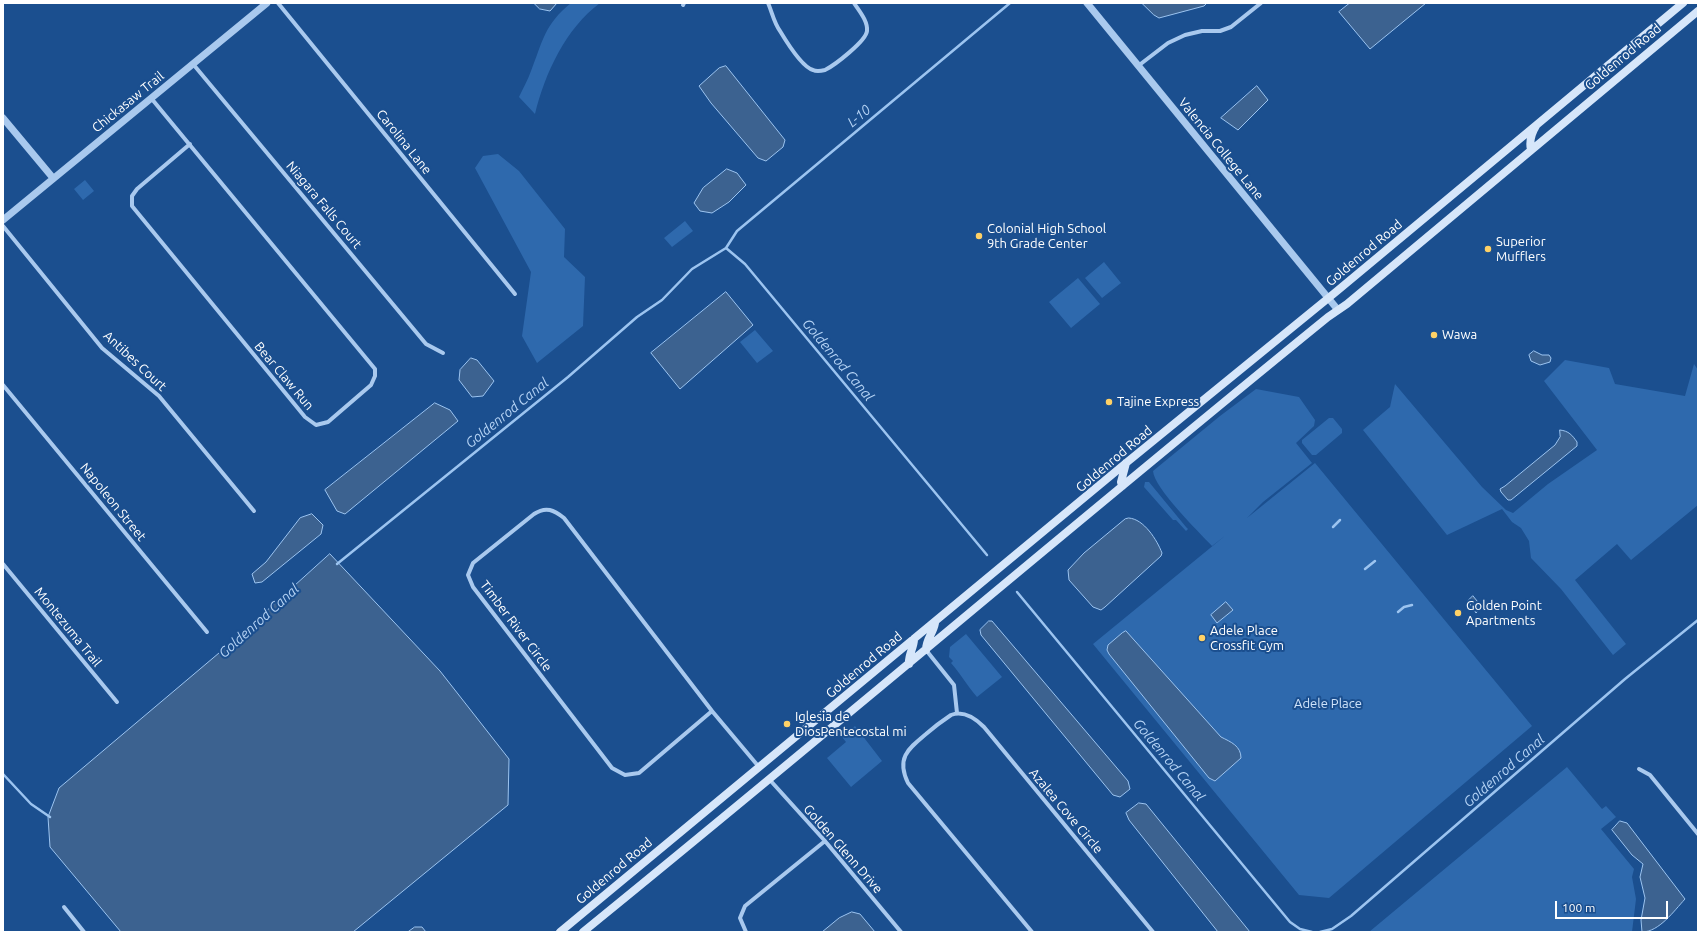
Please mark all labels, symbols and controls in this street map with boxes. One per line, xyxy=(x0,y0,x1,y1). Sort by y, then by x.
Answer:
street label: Goldenrod Road xyxy=(1582,21,1664,93)
street label: Chickasaw Trail xyxy=(89,68,167,136)
street label: Valencia College Lane xyxy=(1175,95,1267,203)
water label: L-10 xyxy=(844,101,874,131)
street label: Carolina Lane xyxy=(373,106,435,178)
street label: Niagara Falls Court xyxy=(283,158,365,252)
street label: Goldenrod Road xyxy=(1323,217,1405,289)
place label: Colonial High School 9th Grade Center xyxy=(987,221,1106,252)
marker: Colonial High School 9th Grade Center xyxy=(974,231,984,241)
place label: Superior Mufflers xyxy=(1496,234,1546,265)
marker: Superior Mufflers xyxy=(1483,244,1493,254)
water label: Goldenrod Canal xyxy=(799,315,877,405)
place label: Wawa xyxy=(1442,327,1477,343)
street label: Antibes Court xyxy=(100,328,170,394)
marker: Wawa xyxy=(1429,330,1439,340)
street label: Bear Claw Run xyxy=(251,339,317,413)
water label: Goldenrod Canal xyxy=(462,374,552,452)
place label: Tajine Express xyxy=(1117,394,1199,410)
marker: Tajine Express xyxy=(1104,397,1114,407)
street label: Goldenrod Road xyxy=(1073,423,1155,495)
street label: Napoleon Street xyxy=(77,460,149,544)
street label: Timber River Circle xyxy=(477,577,555,675)
water label: Goldenrod Canal xyxy=(215,581,303,661)
street label: Montezuma Trail xyxy=(31,584,105,670)
place label: Golden Point Apartments xyxy=(1466,598,1542,629)
marker: Golden Point Apartments xyxy=(1453,608,1463,618)
place label: Adele Place Crossfit Gym xyxy=(1210,623,1284,654)
street label: Goldenrod Road xyxy=(823,629,905,701)
marker: Adele Place Crossfit Gym xyxy=(1197,633,1207,643)
park label: Adele Place xyxy=(1294,696,1362,712)
place label: Iglesia de DiosPentecostal mi xyxy=(795,709,907,740)
water label: Goldenrod Canal xyxy=(1130,715,1208,805)
marker: Iglesia de DiosPentecostal mi xyxy=(782,719,792,729)
water label: Goldenrod Canal xyxy=(1460,731,1548,811)
street label: Azalea Cove Circle xyxy=(1026,765,1106,857)
street label: Golden Glenn Drive xyxy=(800,801,886,897)
street label: Goldenrod Road xyxy=(573,835,655,907)
scale bar xyxy=(1557,893,1670,919)
text: 100 m xyxy=(1562,901,1595,914)

